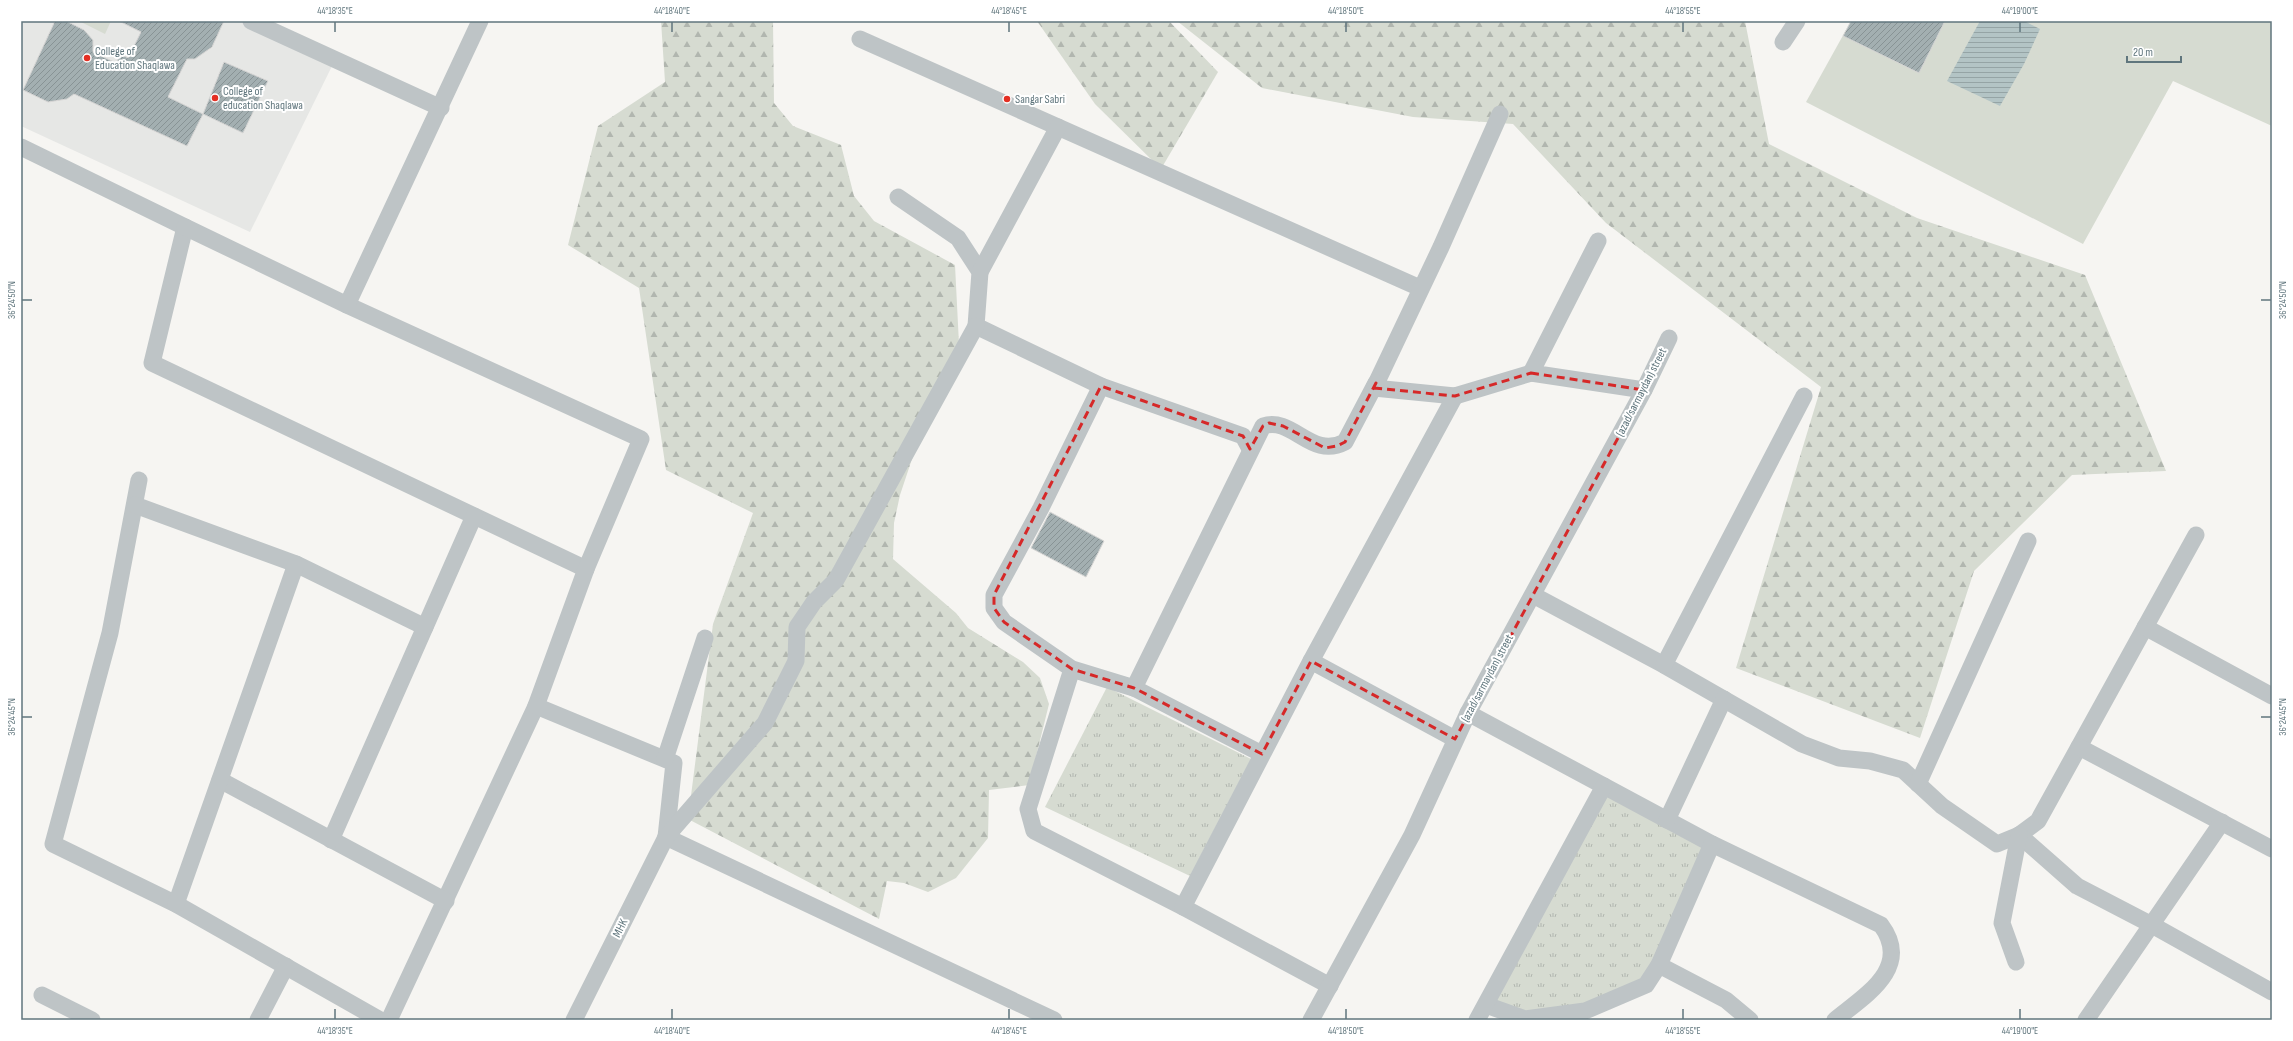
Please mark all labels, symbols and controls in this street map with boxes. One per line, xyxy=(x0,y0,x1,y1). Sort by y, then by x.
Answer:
text: 44°18'35"E xyxy=(317,5,353,17)
text: 44°18'40"E xyxy=(654,5,690,17)
text: 44°18'45"E xyxy=(991,5,1027,17)
text: 44°18'50"E xyxy=(1328,5,1364,17)
text: 44°18'55"E xyxy=(1665,5,1701,17)
text: 44°19'00"E xyxy=(2002,5,2038,17)
scale bar xyxy=(2127,38,2181,64)
place label: College of Education Shaqlawa xyxy=(95,44,175,73)
text: 20 m xyxy=(2133,45,2153,60)
marker: College of Education Shaqlawa xyxy=(82,53,92,63)
place label: College of education Shaqlawa xyxy=(223,84,303,113)
place label: Sangar Sabri xyxy=(1015,92,1065,107)
marker: College of education Shaqlawa xyxy=(210,93,220,103)
marker: Sangar Sabri xyxy=(1002,94,1012,104)
text: 36°24'50"N xyxy=(6,281,18,319)
text: 36°24'50"N xyxy=(2277,281,2289,319)
street label: (azad/sarmaydan) street xyxy=(1613,345,1670,439)
street label: (azad/sarmaydan) street xyxy=(1458,631,1517,725)
text: 36°24'45"N xyxy=(6,698,18,736)
text: 36°24'45"N xyxy=(2277,698,2289,736)
street label: MHK xyxy=(610,916,632,940)
text: 44°18'35"E xyxy=(317,1025,353,1037)
text: 44°18'40"E xyxy=(654,1025,690,1037)
text: 44°18'45"E xyxy=(991,1025,1027,1037)
text: 44°18'50"E xyxy=(1328,1025,1364,1037)
text: 44°18'55"E xyxy=(1665,1025,1701,1037)
text: 44°19'00"E xyxy=(2002,1025,2038,1037)

